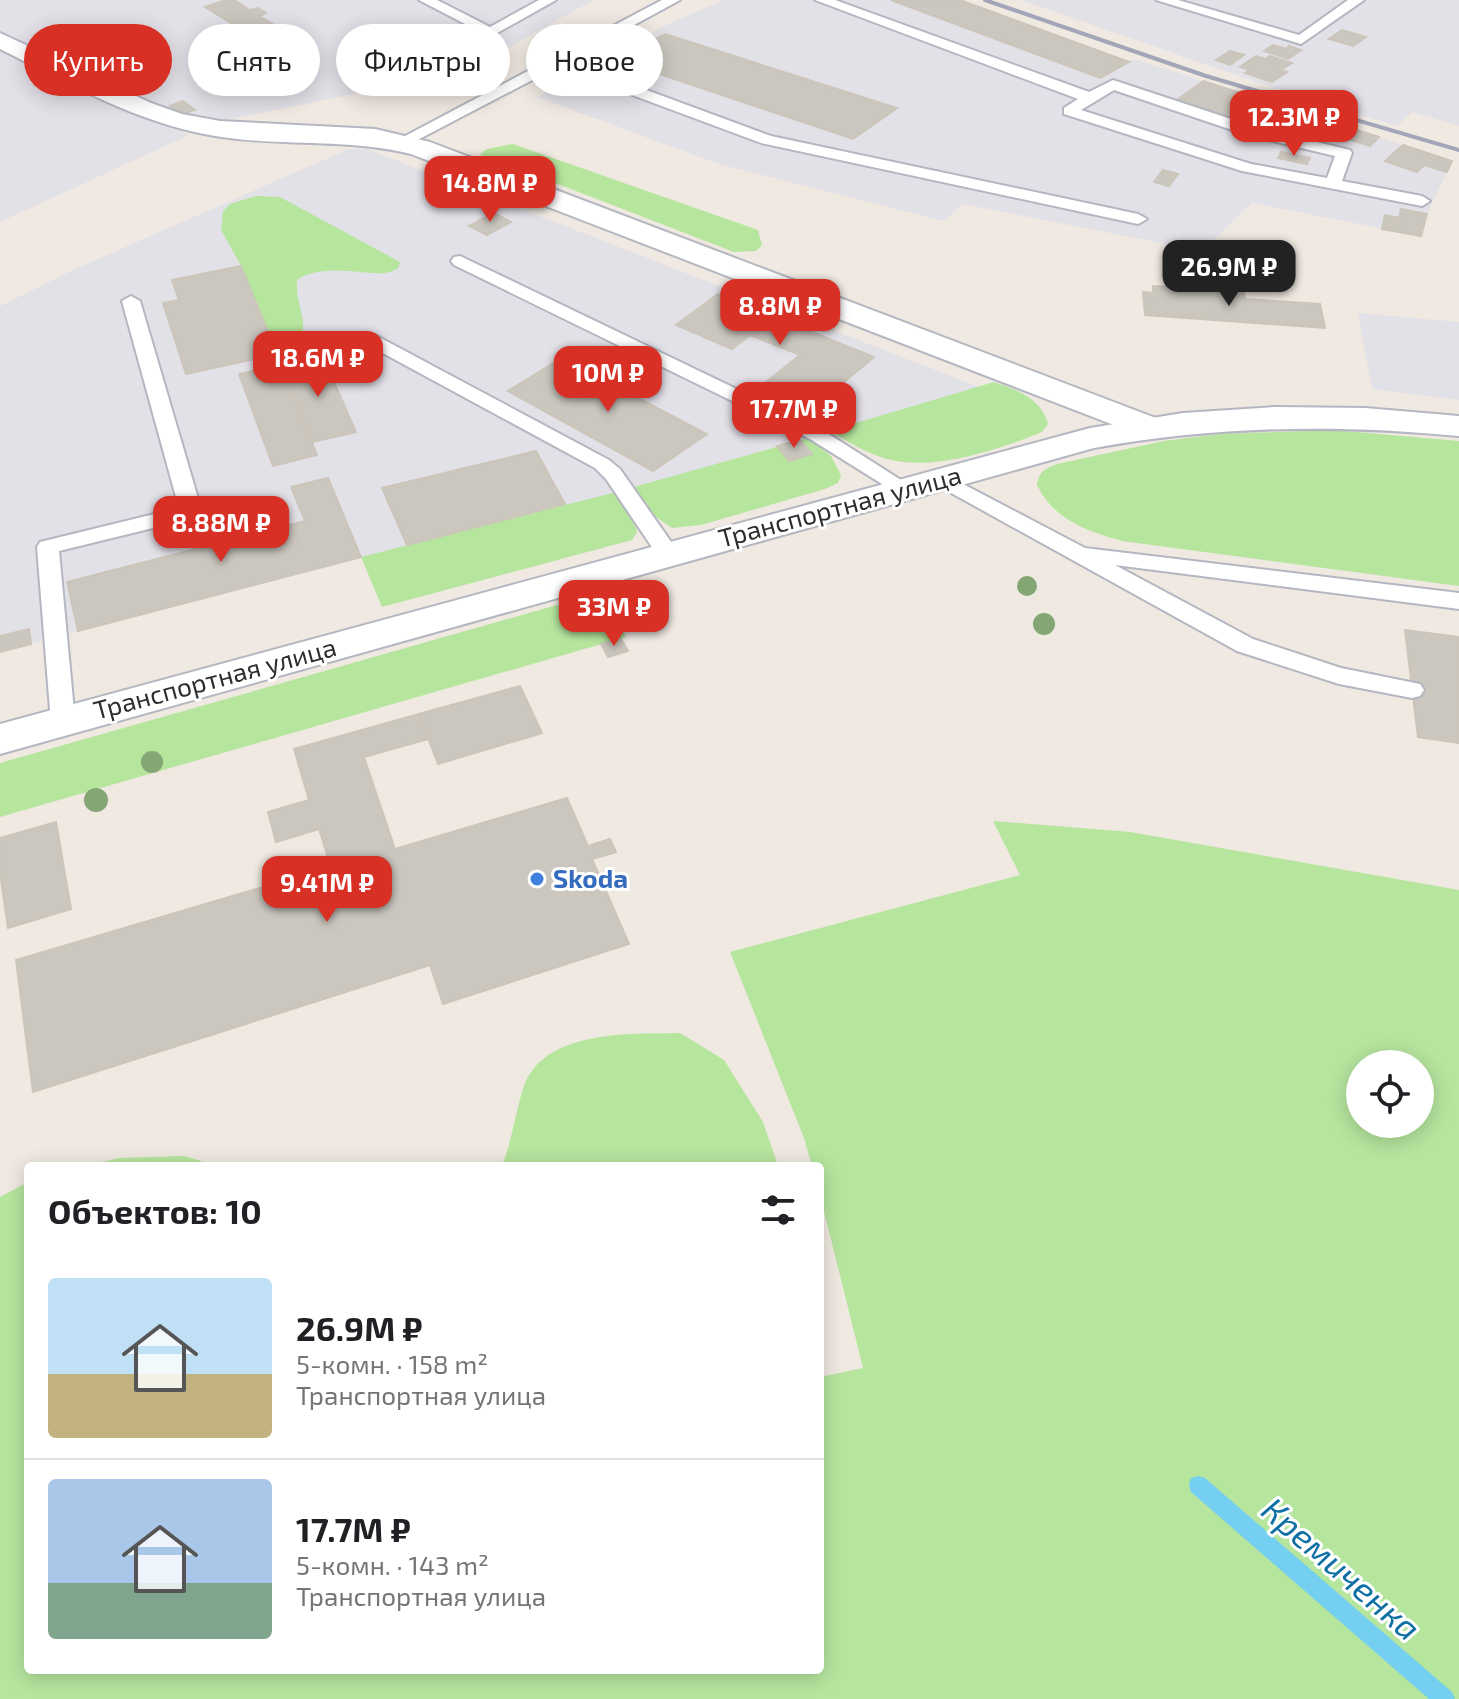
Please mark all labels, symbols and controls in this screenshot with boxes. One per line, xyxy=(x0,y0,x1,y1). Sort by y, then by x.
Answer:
chip: Купить xyxy=(24,24,172,96)
chip: Снять xyxy=(188,24,320,96)
chip: Фильтры xyxy=(336,24,510,96)
chip: Новое xyxy=(526,24,663,96)
pin: 12.3M ₽ xyxy=(1220,90,1368,158)
text: 12.3M ₽ xyxy=(1248,100,1340,131)
pin: 14.8M ₽ xyxy=(416,156,564,224)
text: 14.8M ₽ xyxy=(442,166,538,197)
pin: 26.9M ₽ xyxy=(1155,240,1303,308)
text: 26.9M ₽ xyxy=(1181,250,1277,281)
pin: 8.8M ₽ xyxy=(715,279,845,347)
text: 8.8M ₽ xyxy=(738,289,822,320)
pin: 18.6M ₽ xyxy=(244,331,392,399)
text: 18.6M ₽ xyxy=(271,341,365,372)
pin: 10M ₽ xyxy=(552,346,664,414)
text: 10M ₽ xyxy=(572,356,644,387)
pin: 17.7M ₽ xyxy=(720,382,868,450)
text: 17.7M ₽ xyxy=(750,392,838,423)
street label: Транспортная улица xyxy=(715,458,965,554)
pin: 8.88M ₽ xyxy=(147,496,295,564)
text: 8.88M ₽ xyxy=(171,506,271,537)
pin: 33M ₽ xyxy=(558,580,670,648)
text: 33M ₽ xyxy=(577,590,651,621)
street label: Транспортная улица xyxy=(90,630,340,726)
pin: 9.41M ₽ xyxy=(253,856,401,924)
place label: Skoda xyxy=(553,862,628,893)
text: 9.41M ₽ xyxy=(280,866,374,897)
marker: Skoda xyxy=(528,870,546,888)
map controls xyxy=(1346,1050,1434,1138)
button: locate xyxy=(1346,1050,1434,1138)
icon: filters xyxy=(756,1188,800,1232)
text: Объектов: 10 xyxy=(48,1190,262,1231)
text: 26.9M ₽ xyxy=(296,1307,423,1348)
icon: home xyxy=(112,1310,208,1406)
text: 5-комн. · 158 m² xyxy=(296,1348,488,1379)
text: Транспортная улица xyxy=(296,1379,546,1410)
water label: Кремиченка xyxy=(1254,1488,1430,1648)
text: 17.7M ₽ xyxy=(296,1508,411,1549)
icon: home xyxy=(112,1511,208,1607)
text: 5-комн. · 143 m² xyxy=(296,1549,489,1580)
text: Транспортная улица xyxy=(296,1580,546,1611)

